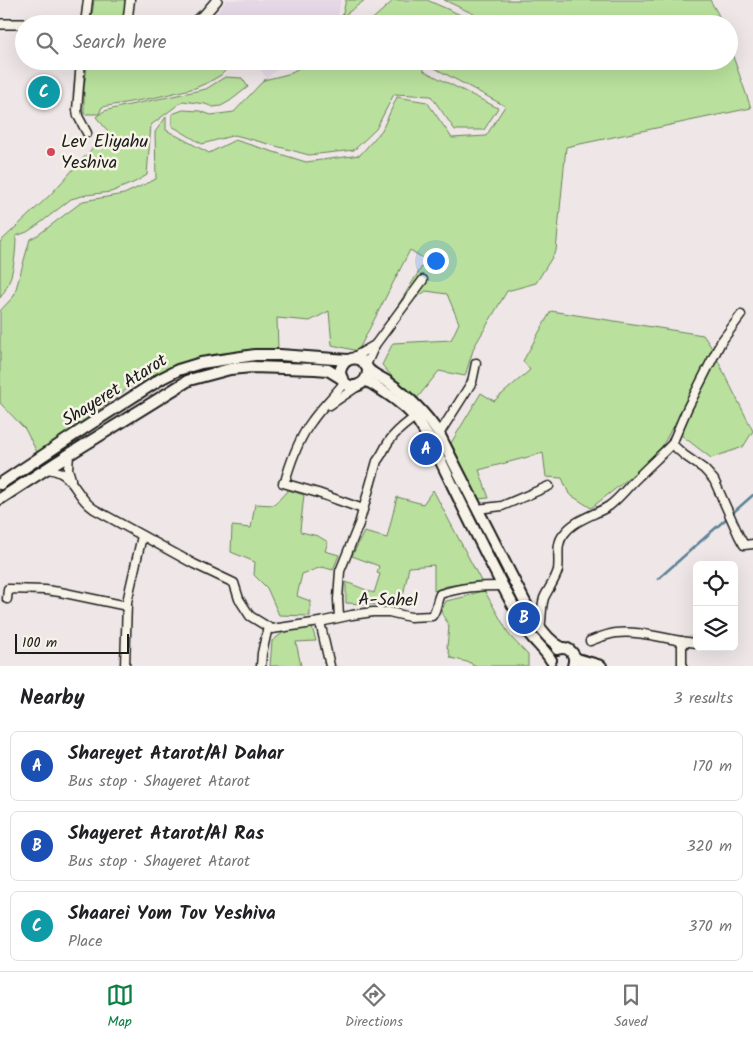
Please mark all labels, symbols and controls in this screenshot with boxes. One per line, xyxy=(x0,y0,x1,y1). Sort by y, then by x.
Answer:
search box xyxy=(15,15,738,70)
text: Search here xyxy=(73,28,167,58)
icon: search xyxy=(33,29,61,57)
pin: C xyxy=(28,73,60,111)
place label: Lev Eliyahu Yeshiva xyxy=(61,128,148,178)
marker: Lev Eliyahu Yeshiva xyxy=(45,146,57,158)
your location xyxy=(423,248,449,274)
street label: Shayeret Atarot xyxy=(56,346,174,435)
pin: A xyxy=(410,430,442,468)
map controls xyxy=(693,561,738,651)
button: locate xyxy=(693,561,738,606)
street label: A-Sahel xyxy=(358,586,419,616)
pin: B xyxy=(508,599,540,637)
button: layers xyxy=(693,606,738,651)
scale bar xyxy=(15,631,129,654)
text: 100 m xyxy=(22,632,57,654)
text: Nearby xyxy=(20,682,85,715)
text: 3 results xyxy=(674,686,733,711)
text: Shareyet Atarot/Al Dahar xyxy=(68,739,284,769)
text: A xyxy=(32,754,42,779)
text: 170 m xyxy=(692,754,732,779)
text: Bus stop · Shayeret Atarot xyxy=(68,769,250,794)
text: Shayeret Atarot/Al Ras xyxy=(68,819,264,849)
text: B xyxy=(32,834,42,859)
text: 320 m xyxy=(686,834,732,859)
text: Bus stop · Shayeret Atarot xyxy=(68,849,250,874)
text: Shaarei Yom Tov Yeshiva xyxy=(68,899,276,929)
text: C xyxy=(32,914,42,939)
text: 370 m xyxy=(688,914,732,939)
text: Place xyxy=(68,929,102,954)
tab: Map xyxy=(106,981,134,1033)
tab: Directions xyxy=(345,981,403,1033)
tab: Saved xyxy=(614,981,647,1033)

